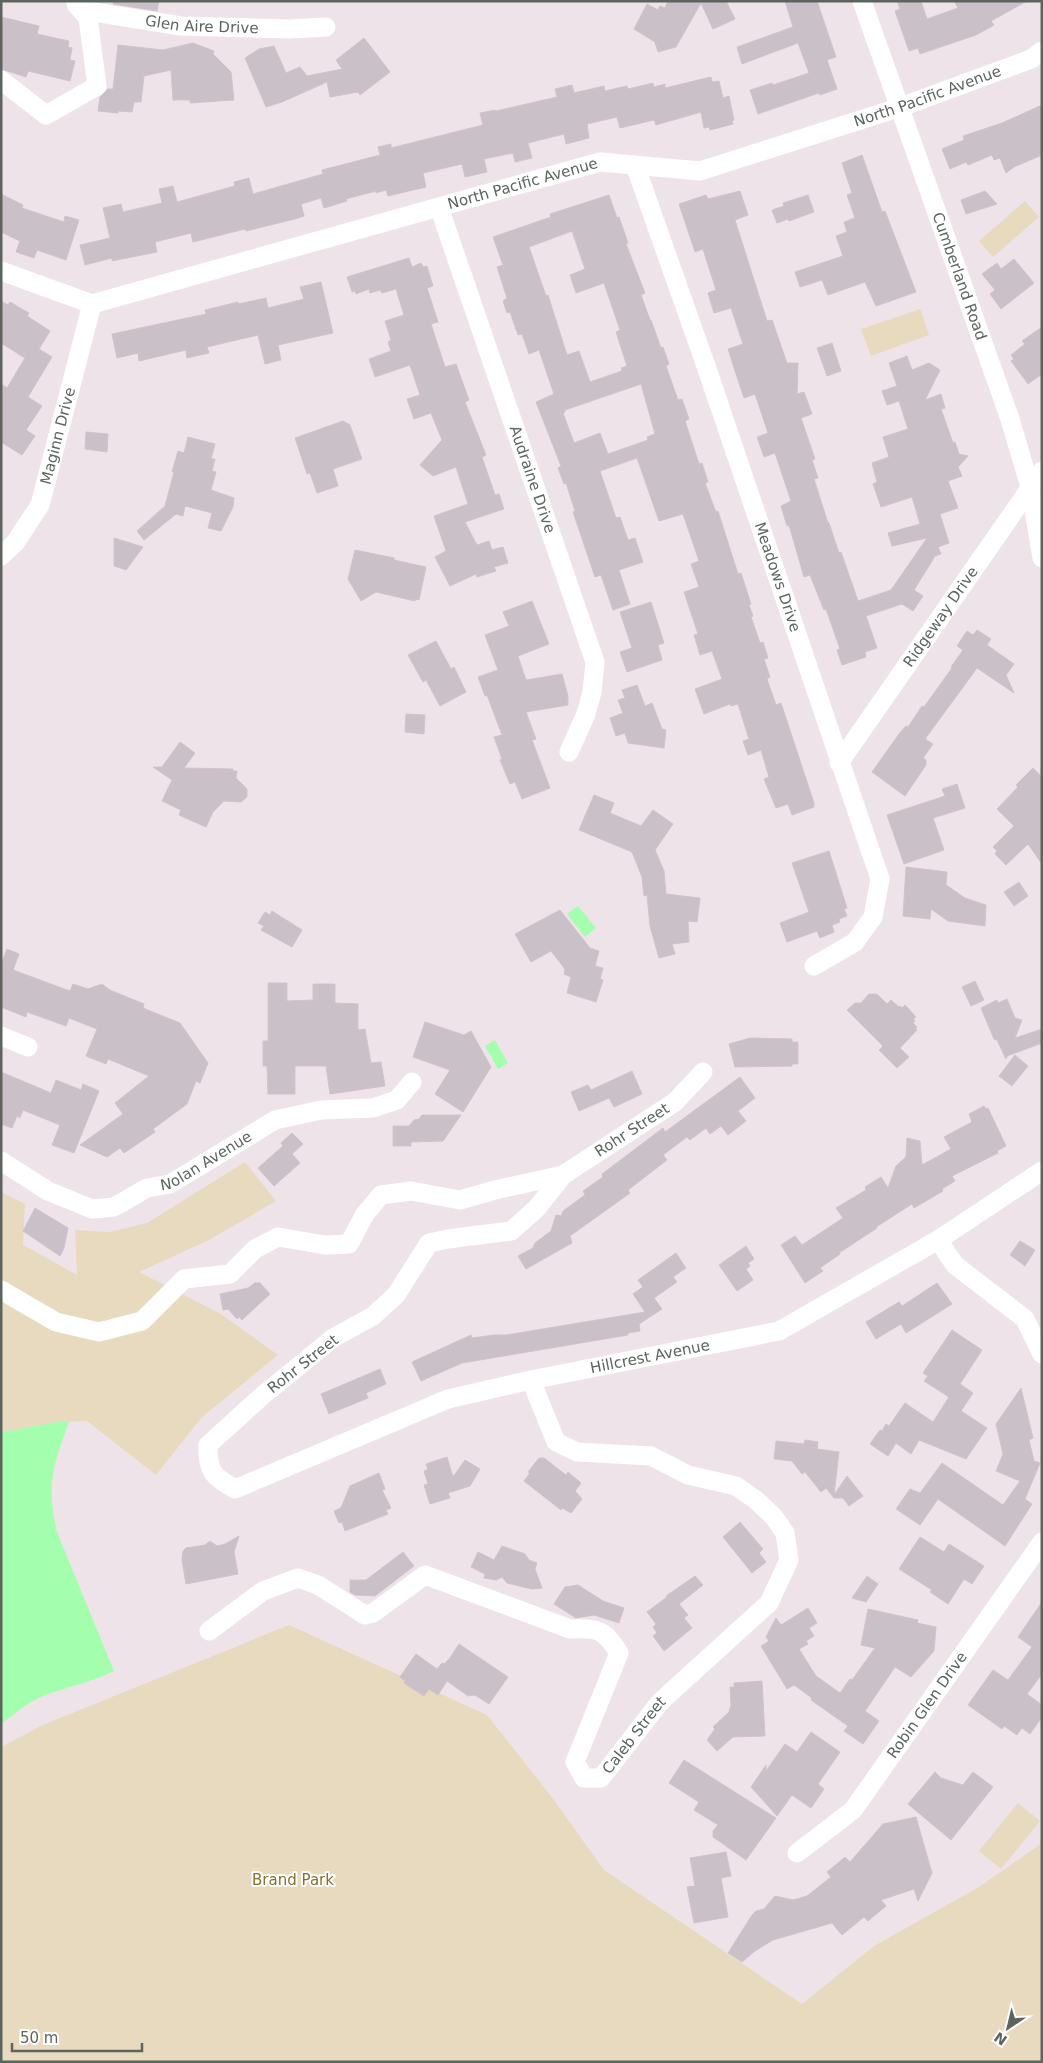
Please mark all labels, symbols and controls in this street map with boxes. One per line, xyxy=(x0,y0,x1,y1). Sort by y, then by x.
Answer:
street label: Glen Aire Drive xyxy=(144,11,259,37)
street label: North Pacific Avenue xyxy=(851,62,1003,130)
street label: North Pacific Avenue xyxy=(446,154,600,213)
street label: Cumberland Road xyxy=(929,210,990,343)
street label: Maginn Drive xyxy=(37,385,79,486)
street label: Audraine Drive xyxy=(506,423,559,536)
street label: Meadows Drive xyxy=(751,520,805,634)
street label: Ridgeway Drive xyxy=(900,563,982,670)
street label: Rohr Street xyxy=(591,1099,673,1161)
street label: Nolan Avenue xyxy=(159,1127,255,1195)
street label: Rohr Street xyxy=(264,1331,342,1397)
street label: Hillcrest Avenue xyxy=(589,1336,711,1377)
street label: Robin Glen Drive xyxy=(883,1648,971,1762)
street label: Caleb Street xyxy=(599,1692,669,1778)
park label: Brand Park xyxy=(252,1871,334,1889)
north arrow xyxy=(983,2003,1033,2053)
scale bar xyxy=(12,2020,142,2052)
text: 50 m xyxy=(20,2029,58,2047)
text: N xyxy=(991,2029,1010,2049)

